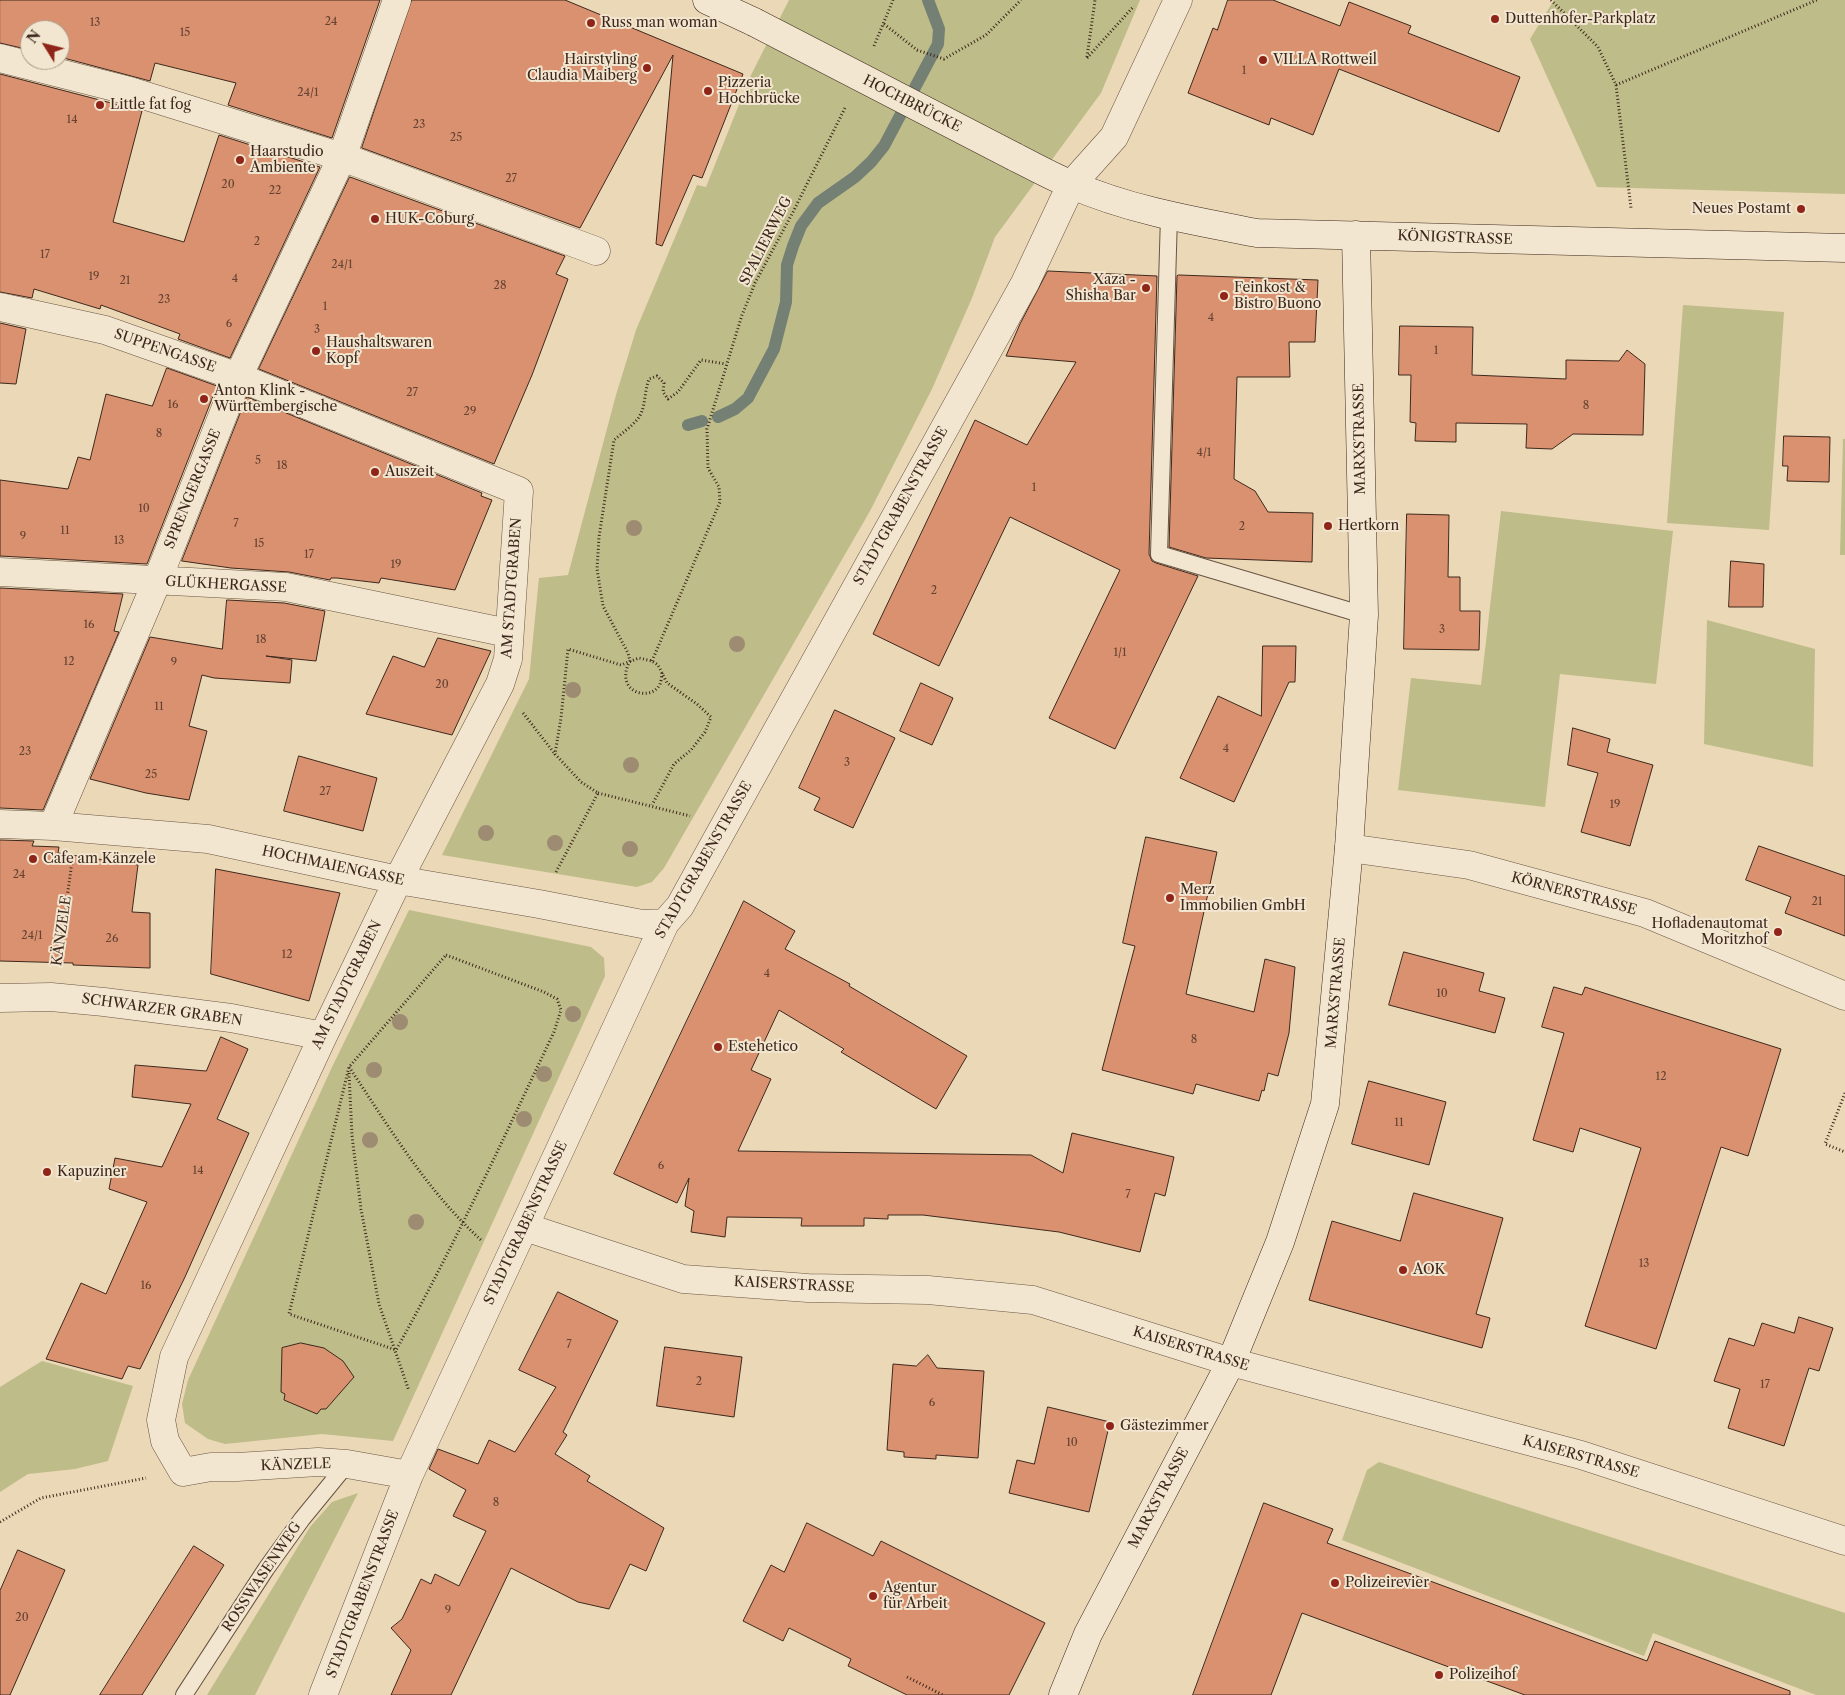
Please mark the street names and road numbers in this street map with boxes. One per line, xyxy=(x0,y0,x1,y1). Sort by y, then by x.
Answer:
street label: HOCHBRÜCKE xyxy=(860,72,964,136)
street label: SPALIERWEG xyxy=(736,194,796,288)
street label: KÖNIGSTRASSE xyxy=(1397,228,1513,248)
street label: SUPPENGASSE xyxy=(112,326,218,376)
street label: MARXSTRASSE xyxy=(1351,383,1369,495)
street label: STADTGRABENSTRASSE xyxy=(850,424,952,588)
street label: SPRENGERGASSE xyxy=(161,427,225,551)
street label: AM STADTGRABEN xyxy=(499,517,525,659)
street label: GLÜKHERGASSE xyxy=(165,573,287,597)
street label: STADTGRABENSTRASSE xyxy=(652,778,756,942)
street label: HOCHMAIENGASSE xyxy=(260,843,406,889)
street label: KÖRNERSTRASSE xyxy=(1509,869,1639,919)
street label: KÄNZELE xyxy=(49,895,75,967)
street label: AM STADTGRABEN xyxy=(309,918,385,1052)
street label: MARXSTRASSE xyxy=(1323,937,1349,1049)
street label: SCHWARZER GRABEN xyxy=(81,990,243,1030)
street label: STADTGRABENSTRASSE xyxy=(481,1138,571,1308)
street label: KAISERSTRASSE xyxy=(733,1273,855,1297)
street label: KAISERSTRASSE xyxy=(1131,1323,1251,1375)
street label: KAISERSTRASSE xyxy=(1521,1432,1641,1482)
street label: MARXSTRASSE xyxy=(1125,1445,1193,1551)
street label: KÄNZELE xyxy=(260,1455,332,1475)
street label: STADTGRABENSTRASSE xyxy=(323,1508,403,1680)
street label: ROSSWASENWEG xyxy=(219,1519,305,1635)

